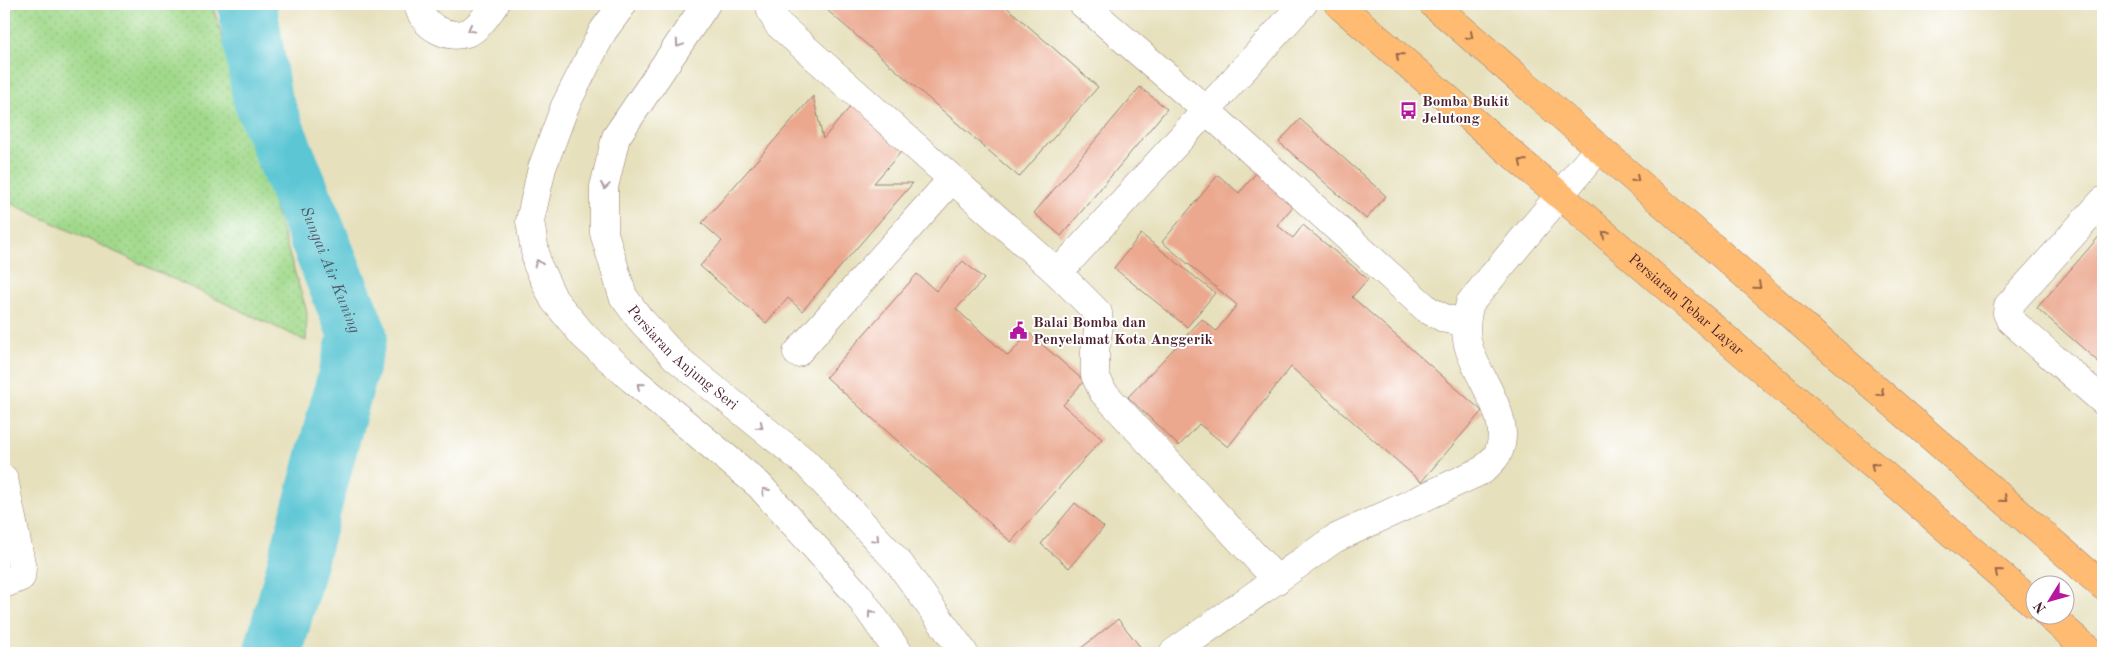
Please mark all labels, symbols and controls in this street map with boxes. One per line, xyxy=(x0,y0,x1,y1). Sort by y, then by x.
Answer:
one-way arrow xyxy=(468,23,477,33)
one-way arrow xyxy=(1465,30,1474,39)
one-way arrow xyxy=(676,38,685,48)
one-way arrow xyxy=(1395,53,1404,62)
place label: Bomba Bukit Jelutong xyxy=(1422,95,1510,127)
bus stop icon: Bomba Bukit Jelutong xyxy=(1398,100,1418,120)
one-way arrow xyxy=(1518,159,1527,168)
one-way arrow xyxy=(1630,174,1639,183)
one-way arrow xyxy=(600,182,611,190)
water label: Sungai Air Kuning xyxy=(297,204,362,336)
one-way arrow xyxy=(1602,231,1611,240)
street label: Persiaran Tebar Layar xyxy=(1625,252,1746,359)
one-way arrow xyxy=(533,260,543,268)
one-way arrow xyxy=(1753,280,1762,289)
street label: Persiaran Anjung Seri xyxy=(624,303,740,414)
place label: Balai Bomba dan Penyelamat Kota Anggerik xyxy=(1033,316,1214,348)
public building icon: Balai Bomba dan Penyelamat Kota Anggerik xyxy=(1009,321,1029,341)
one-way arrow xyxy=(637,384,646,392)
one-way arrow xyxy=(1875,387,1884,395)
one-way arrow xyxy=(754,420,763,428)
one-way arrow xyxy=(1871,463,1880,472)
one-way arrow xyxy=(761,487,770,496)
one-way arrow xyxy=(1998,493,2007,502)
one-way arrow xyxy=(870,533,879,542)
one-way arrow xyxy=(1994,569,2003,578)
north arrow xyxy=(2024,574,2074,624)
text: N xyxy=(2031,598,2049,616)
one-way arrow xyxy=(868,610,877,619)

